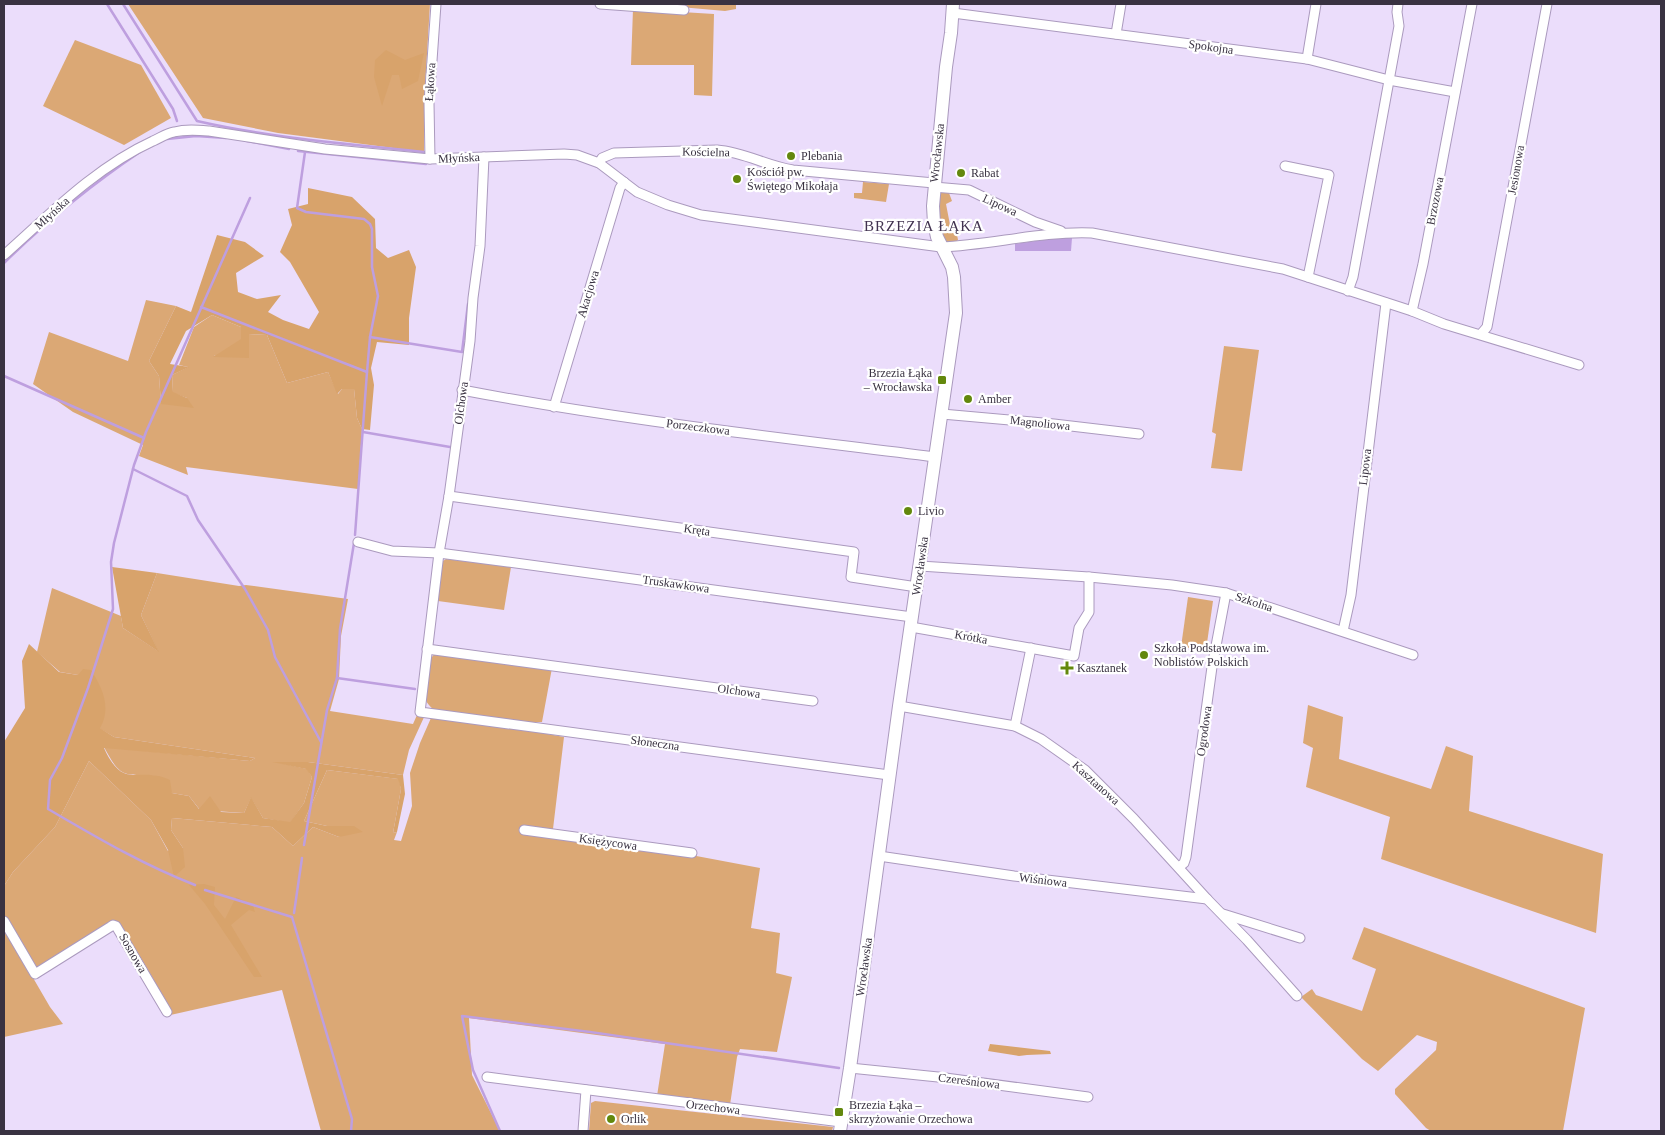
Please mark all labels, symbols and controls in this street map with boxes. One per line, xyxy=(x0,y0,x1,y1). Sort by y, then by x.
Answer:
street label: Spokojna xyxy=(1188,37,1235,57)
street label: Łąkowa xyxy=(422,62,438,102)
street label: Wrocławska xyxy=(927,122,947,183)
street label: Jesionowa xyxy=(1505,144,1527,196)
street label: Kościelna xyxy=(682,145,731,159)
place label: Plebania xyxy=(801,149,843,163)
street label: Młyńska xyxy=(438,150,481,166)
marker: Plebania xyxy=(785,150,797,162)
place label: Kościół pw. Świętego Mikołaja xyxy=(747,165,839,193)
place label: Rabat xyxy=(971,166,1000,180)
marker: Rabat xyxy=(955,167,967,179)
marker: Kościół pw. Świętego Mikołaja xyxy=(731,173,743,185)
street label: Brzozowa xyxy=(1423,175,1447,226)
street label: Lipowa xyxy=(980,191,1020,219)
street label: Młyńska xyxy=(32,193,73,232)
district label: BRZEZIA ŁĄKA xyxy=(864,218,984,234)
street label: Akacjowa xyxy=(574,268,602,319)
place label: Brzezia Łąka – Wrocławska xyxy=(863,366,933,394)
marker: Brzezia Łąka – Wrocławska xyxy=(936,374,948,386)
street label: Olchowa xyxy=(451,380,471,425)
place label: Amber xyxy=(978,392,1011,406)
marker: Amber xyxy=(962,393,974,405)
street label: Magnoliowa xyxy=(1009,413,1072,433)
street label: Porzeczkowa xyxy=(665,416,731,438)
street label: Lipowa xyxy=(1356,447,1374,486)
place label: Livio xyxy=(918,504,944,518)
marker: Livio xyxy=(902,505,914,517)
street label: Kręta xyxy=(683,521,712,539)
street label: Wrocławska xyxy=(909,535,931,596)
street label: Truskawkowa xyxy=(642,572,711,596)
street label: Szkolna xyxy=(1233,589,1275,615)
street label: Krótka xyxy=(953,627,989,647)
place label: Szkoła Podstawowa im. Noblistów Polskich xyxy=(1154,641,1269,669)
marker: Szkoła Podstawowa im. Noblistów Polskich xyxy=(1138,649,1150,661)
place label: Kasztanek xyxy=(1077,661,1127,675)
marker: Kasztanek xyxy=(1061,662,1073,674)
street label: Olchowa xyxy=(717,681,762,701)
street label: Ogrodowa xyxy=(1194,704,1215,757)
street label: Słoneczna xyxy=(630,733,681,753)
street label: Kasztanowa xyxy=(1070,758,1123,808)
street label: Księżycowa xyxy=(578,831,639,853)
street label: Wiśniowa xyxy=(1018,870,1068,890)
street label: Sosnowa xyxy=(116,931,150,976)
street label: Wrocławska xyxy=(853,936,875,997)
street label: Czereśniowa xyxy=(937,1070,1001,1092)
street label: Orzechowa xyxy=(685,1097,742,1117)
place label: Brzezia Łąka – skrzyżowanie Orzechowa xyxy=(849,1098,973,1126)
marker: Brzezia Łąka – skrzyżowanie Orzechowa xyxy=(833,1106,845,1118)
place label: Orlik xyxy=(621,1112,646,1126)
marker: Orlik xyxy=(605,1113,617,1125)

